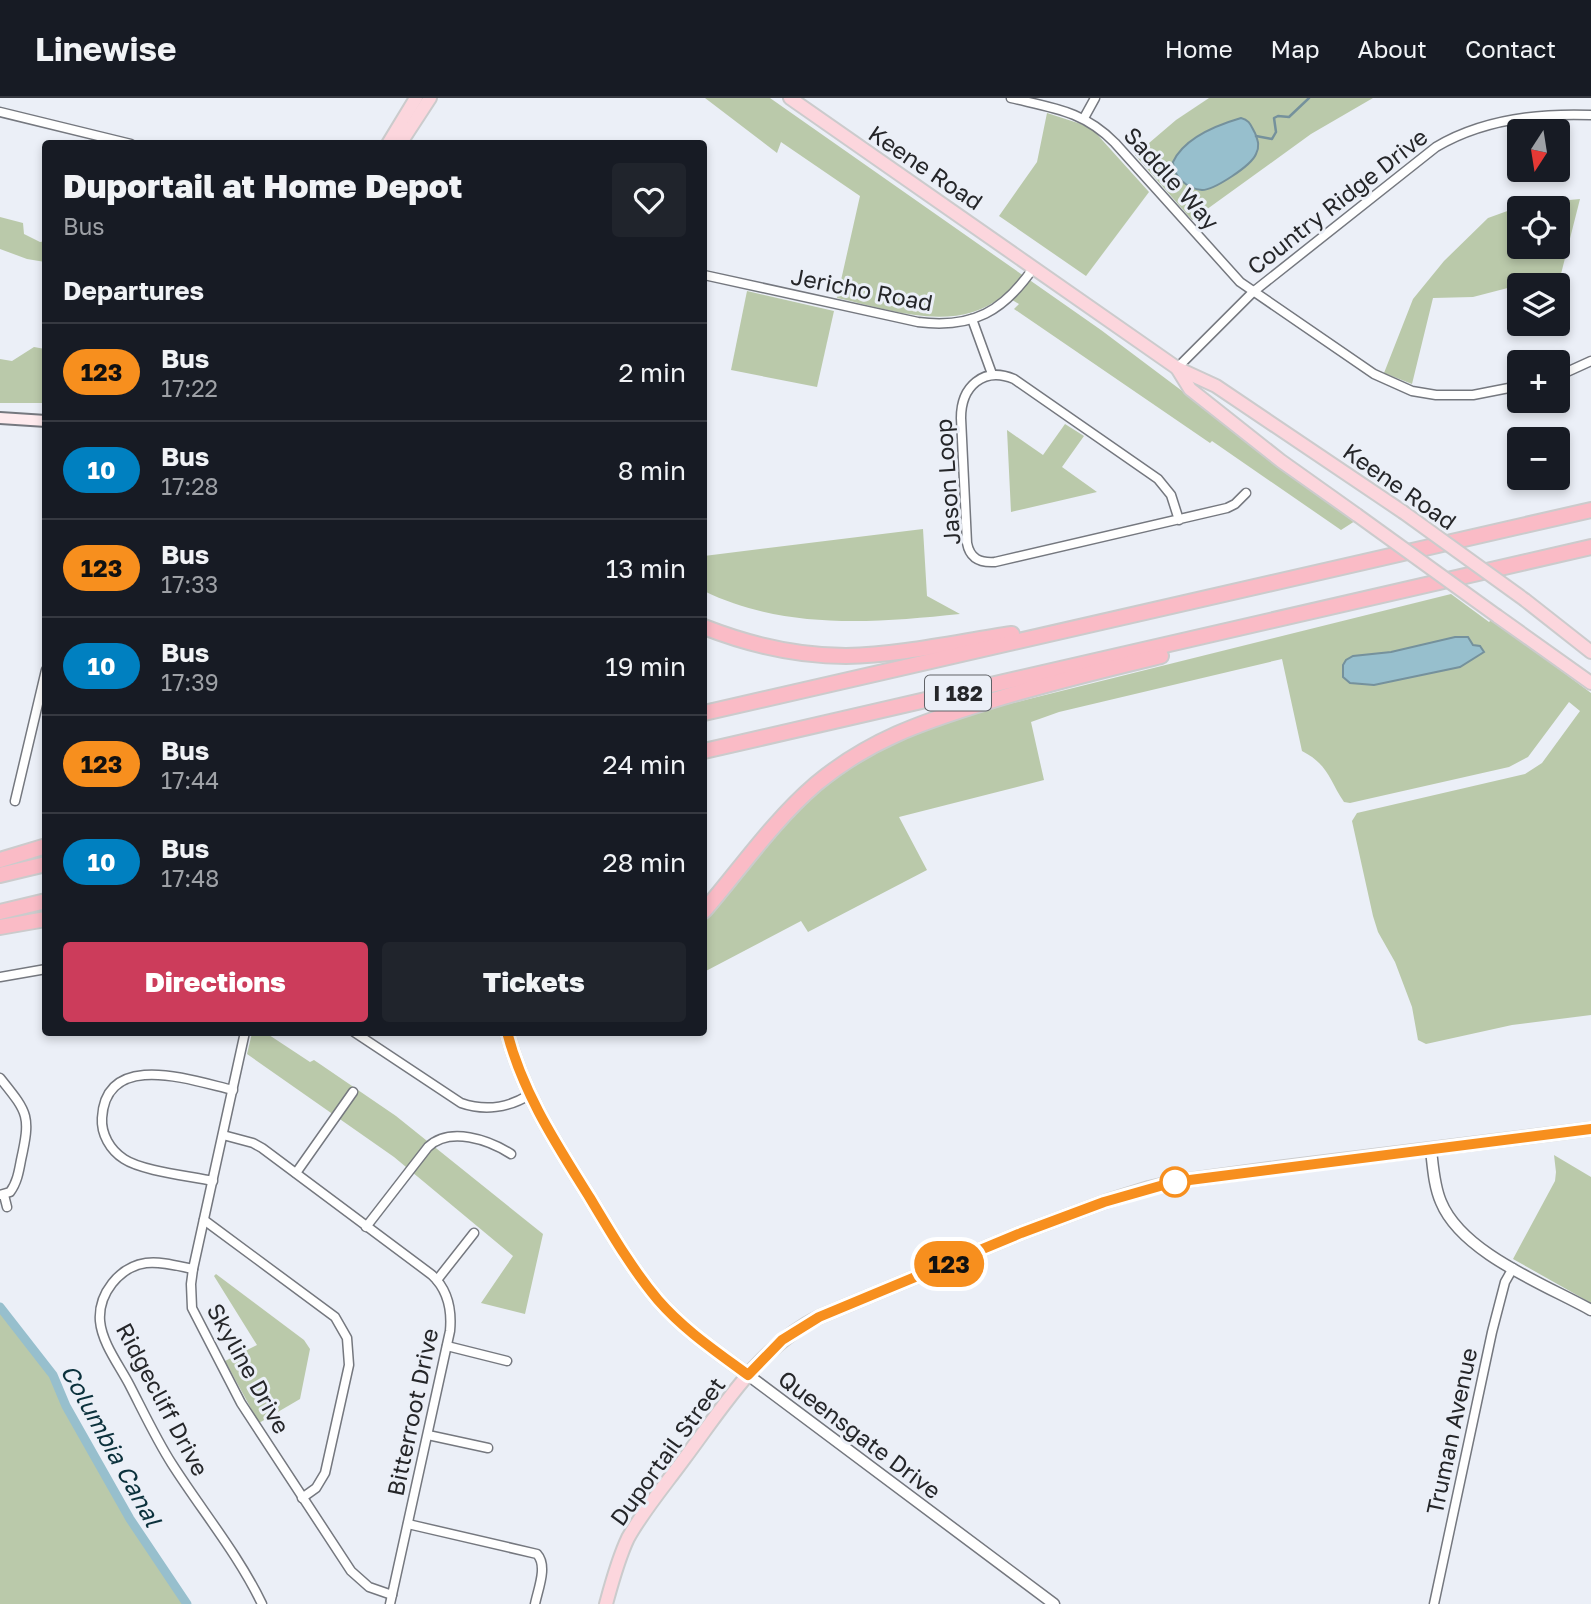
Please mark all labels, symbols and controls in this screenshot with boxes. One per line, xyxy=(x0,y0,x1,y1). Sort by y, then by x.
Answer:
text: Linewise xyxy=(35,29,177,68)
text: Home xyxy=(1165,34,1233,63)
text: Map xyxy=(1271,34,1320,63)
text: About xyxy=(1358,34,1427,63)
text: Contact xyxy=(1465,34,1556,63)
street label: Keene Road xyxy=(864,119,988,215)
north arrow xyxy=(1507,119,1570,182)
map controls xyxy=(1507,119,1570,490)
street label: Saddle Way xyxy=(1118,121,1226,235)
street label: Country Ridge Drive xyxy=(1241,122,1433,280)
button: heart xyxy=(612,163,686,237)
text: Duportail at Home Depot xyxy=(63,166,462,205)
button: locate xyxy=(1507,196,1570,259)
text: Bus xyxy=(63,212,105,240)
street label: Jericho Road xyxy=(789,262,935,316)
button: layers xyxy=(1507,273,1570,336)
text: Departures xyxy=(63,275,204,306)
text: Bus xyxy=(161,343,209,374)
button: + xyxy=(1507,350,1570,413)
text: 123 xyxy=(81,357,122,386)
text: 2 min xyxy=(618,357,686,388)
text: 17:22 xyxy=(161,374,218,402)
street label: Jason Loop xyxy=(929,418,965,546)
button: − xyxy=(1507,427,1570,490)
street label: Keene Road xyxy=(1338,437,1462,535)
text: Bus xyxy=(161,441,209,472)
text: 10 xyxy=(88,455,115,484)
text: 8 min xyxy=(618,455,686,486)
text: 17:28 xyxy=(161,472,219,500)
text: Bus xyxy=(161,539,209,570)
text: 123 xyxy=(81,553,122,582)
text: 13 min xyxy=(606,553,686,584)
text: 17:33 xyxy=(161,570,218,598)
text: Bus xyxy=(161,637,209,668)
text: 10 xyxy=(88,651,115,680)
text: 19 min xyxy=(605,651,686,682)
text: 17:39 xyxy=(161,668,219,696)
road number: I 182 xyxy=(925,676,991,710)
text: Bus xyxy=(161,735,209,766)
text: 123 xyxy=(81,749,122,778)
text: 24 min xyxy=(603,749,686,780)
text: 17:44 xyxy=(161,766,219,794)
text: Bus xyxy=(161,833,209,864)
text: 10 xyxy=(88,847,115,876)
text: 28 min xyxy=(603,847,686,878)
text: 17:48 xyxy=(161,864,219,892)
button: Directions xyxy=(63,942,368,1022)
button: Tickets xyxy=(382,942,686,1022)
unlabelled marker xyxy=(1160,1167,1190,1197)
line badge: 123 xyxy=(909,1241,989,1287)
text: 123 xyxy=(928,1249,970,1278)
street label: Skyline Drive xyxy=(202,1298,296,1438)
street label: Ridgecliff Drive xyxy=(111,1318,215,1480)
street label: Bitterroot Drive xyxy=(381,1326,443,1498)
street label: Truman Avenue xyxy=(1420,1345,1482,1517)
water label: Columbia Canal xyxy=(55,1359,169,1532)
street label: Queensgate Drive xyxy=(773,1364,947,1504)
street label: Duportail Street xyxy=(604,1371,730,1531)

